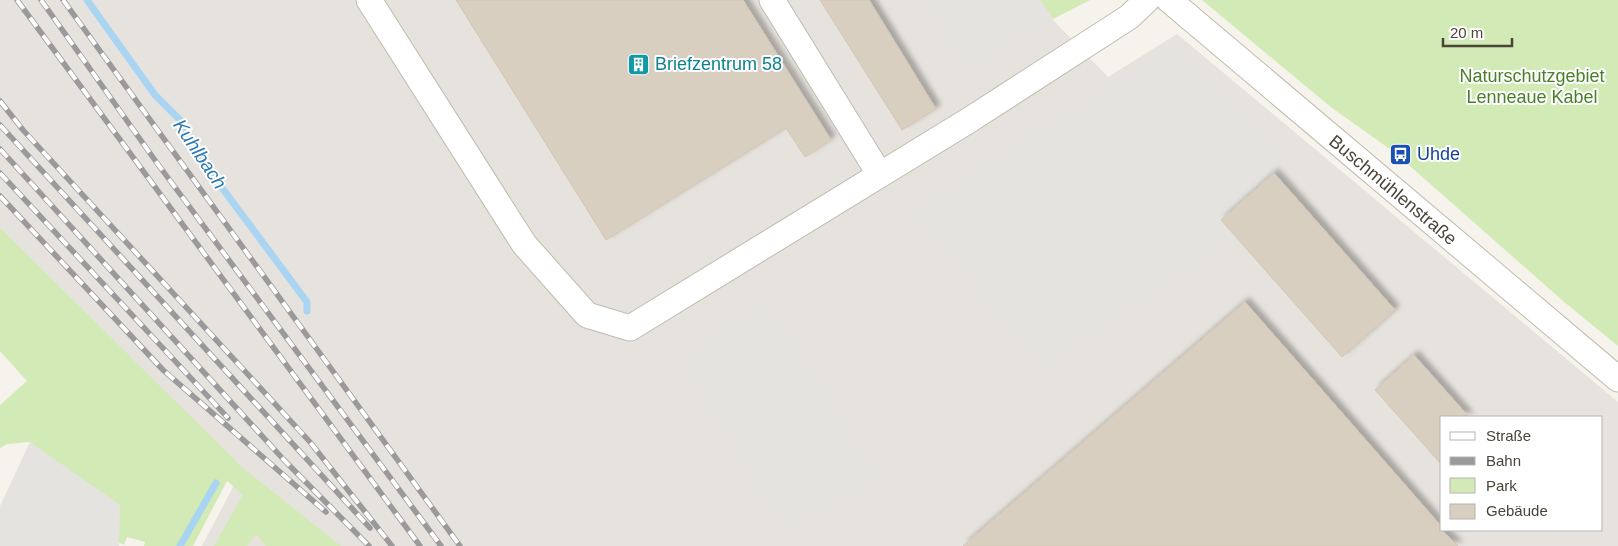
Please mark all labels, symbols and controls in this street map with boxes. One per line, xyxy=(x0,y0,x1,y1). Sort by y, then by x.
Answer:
scale bar xyxy=(1443,15,1512,47)
text: 20 m xyxy=(1450,24,1483,41)
building icon: Briefzentrum 58 xyxy=(627,52,651,76)
place label: Briefzentrum 58 xyxy=(655,54,782,74)
park label: Naturschutzgebiet Lenneaue Kabel xyxy=(1459,66,1605,107)
water label: Kuhlbach xyxy=(169,115,231,193)
street label: Buschmühlenstraße xyxy=(1325,131,1461,249)
bus stop icon: Uhde xyxy=(1389,142,1413,166)
place label: Uhde xyxy=(1417,144,1460,164)
legend xyxy=(1440,416,1603,531)
text: Straße xyxy=(1486,427,1531,444)
text: Bahn xyxy=(1486,452,1521,469)
text: Park xyxy=(1486,477,1517,494)
text: Gebäude xyxy=(1486,502,1548,519)

